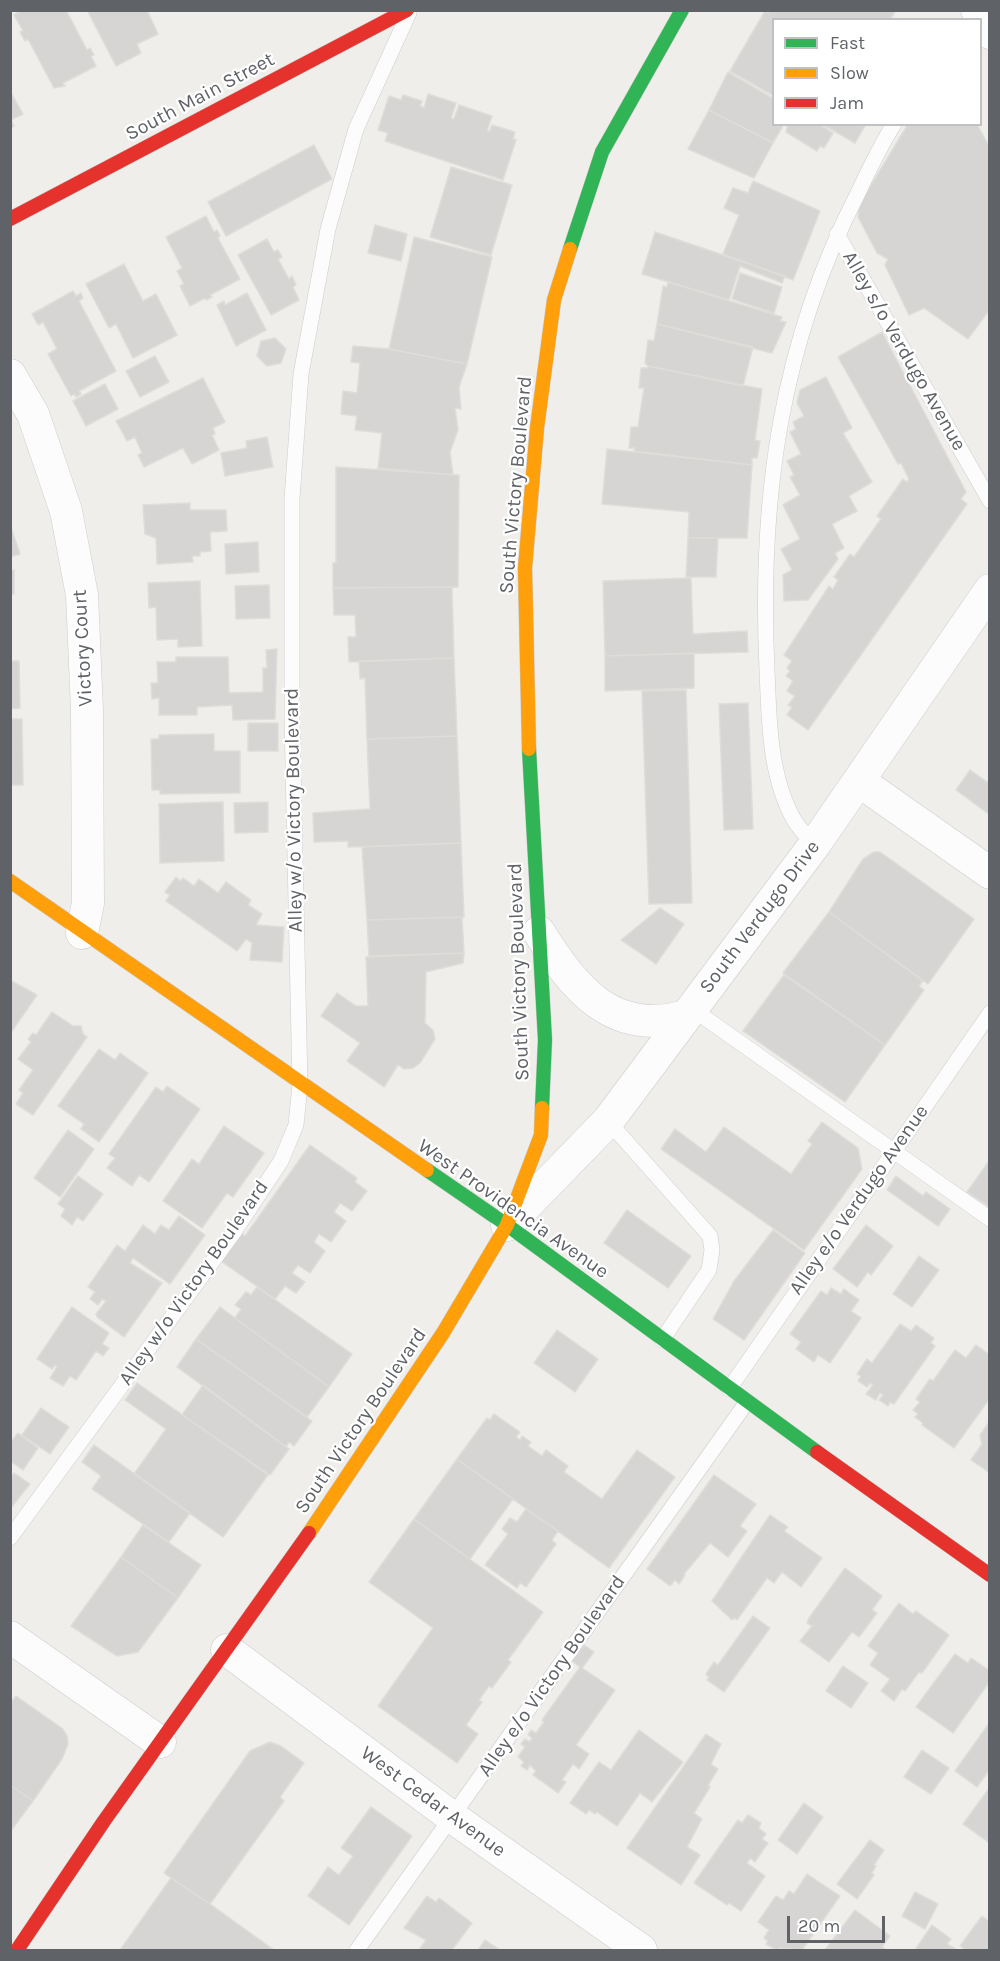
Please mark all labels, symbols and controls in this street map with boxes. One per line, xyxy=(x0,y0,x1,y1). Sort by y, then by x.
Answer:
legend xyxy=(772,18,982,126)
text: Fast xyxy=(830,32,865,54)
street label: South Main Street xyxy=(121,48,279,146)
text: Slow xyxy=(830,62,869,84)
text: Jam xyxy=(830,92,864,114)
street label: Alley s/o Verdugo Avenue xyxy=(837,247,971,455)
street label: South Victory Boulevard xyxy=(495,375,537,595)
street label: Victory Court xyxy=(68,589,98,707)
street label: Alley w/o Victory Boulevard xyxy=(280,688,308,932)
street label: South Verdugo Drive xyxy=(695,836,825,998)
street label: South Victory Boulevard xyxy=(503,863,535,1081)
street label: Alley e/o Verdugo Avenue xyxy=(784,1100,934,1300)
street label: West Providencia Avenue xyxy=(413,1134,613,1284)
street label: Alley w/o Victory Boulevard xyxy=(114,1176,274,1390)
street label: South Victory Boulevard xyxy=(290,1324,432,1518)
street label: Alley e/o Victory Boulevard xyxy=(473,1571,631,1781)
street label: West Cedar Avenue xyxy=(356,1741,510,1863)
scale bar xyxy=(790,1904,888,1942)
text: 20 m xyxy=(798,1915,840,1937)

